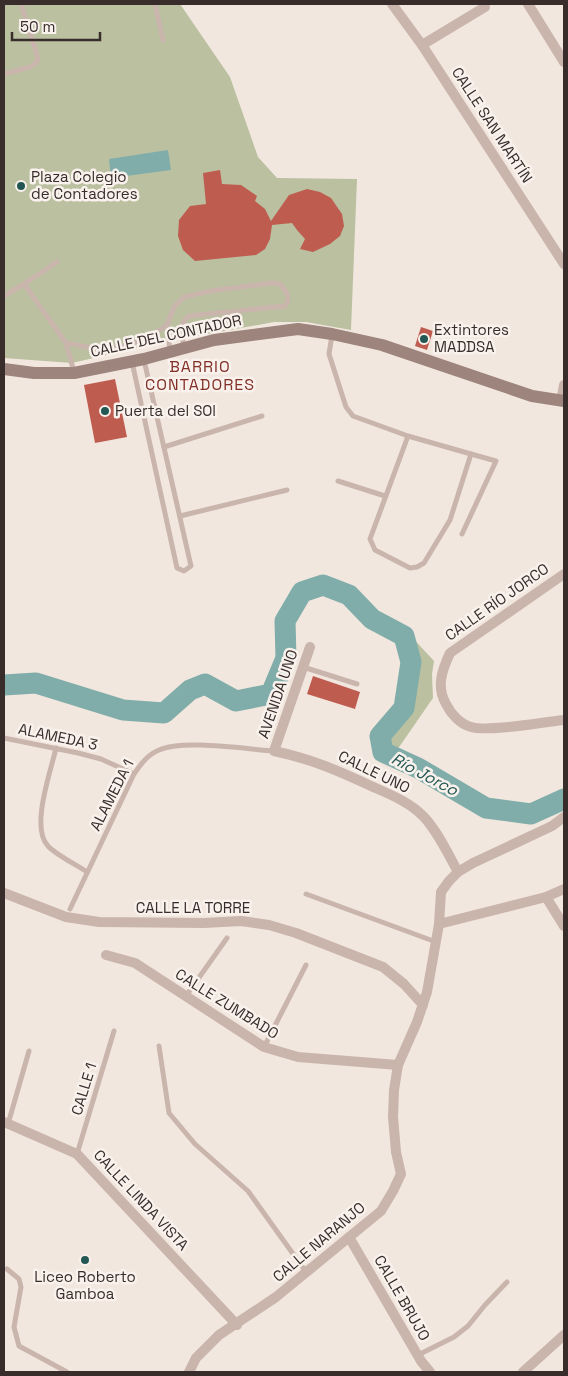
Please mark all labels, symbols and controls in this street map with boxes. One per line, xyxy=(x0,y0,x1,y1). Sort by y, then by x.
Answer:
scale bar xyxy=(12,10,100,42)
text: 50 m xyxy=(20,17,55,36)
street label: CALLE SAN MARTÍN xyxy=(448,63,537,186)
place label: Plaza Colegio de Contadores xyxy=(31,167,138,203)
marker: Plaza Colegio de Contadores xyxy=(15,180,27,192)
street label: CALLE DEL CONTADOR xyxy=(89,310,243,361)
place label: Extintores MADDSA xyxy=(434,320,509,356)
marker: Extintores MADDSA xyxy=(418,333,430,345)
district label: BARRIO CONTADORES xyxy=(145,356,255,395)
place label: Puerta del SOl xyxy=(115,401,216,420)
marker: Puerta del SOl xyxy=(99,405,111,417)
street label: CALLE RÍO JORCO xyxy=(441,559,552,645)
street label: AVENIDA UNO xyxy=(253,647,302,741)
street label: ALAMEDA 3 xyxy=(17,719,99,754)
street label: CALLE UNO xyxy=(335,746,413,797)
water label: Río Jorco xyxy=(388,748,463,801)
street label: ALAMEDA 1 xyxy=(85,756,138,834)
street label: CALLE LA TORRE xyxy=(136,898,250,917)
street label: CALLE ZUMBADO xyxy=(172,964,283,1043)
street label: CALLE 1 xyxy=(67,1060,100,1117)
street label: CALLE LINDA VISTA xyxy=(90,1145,193,1254)
street label: CALLE NARANJO xyxy=(269,1197,369,1286)
street label: CALLE BRUJO xyxy=(370,1252,435,1344)
marker: Liceo Roberto Gamboa xyxy=(79,1254,91,1266)
place label: Liceo Roberto Gamboa xyxy=(34,1267,136,1303)

